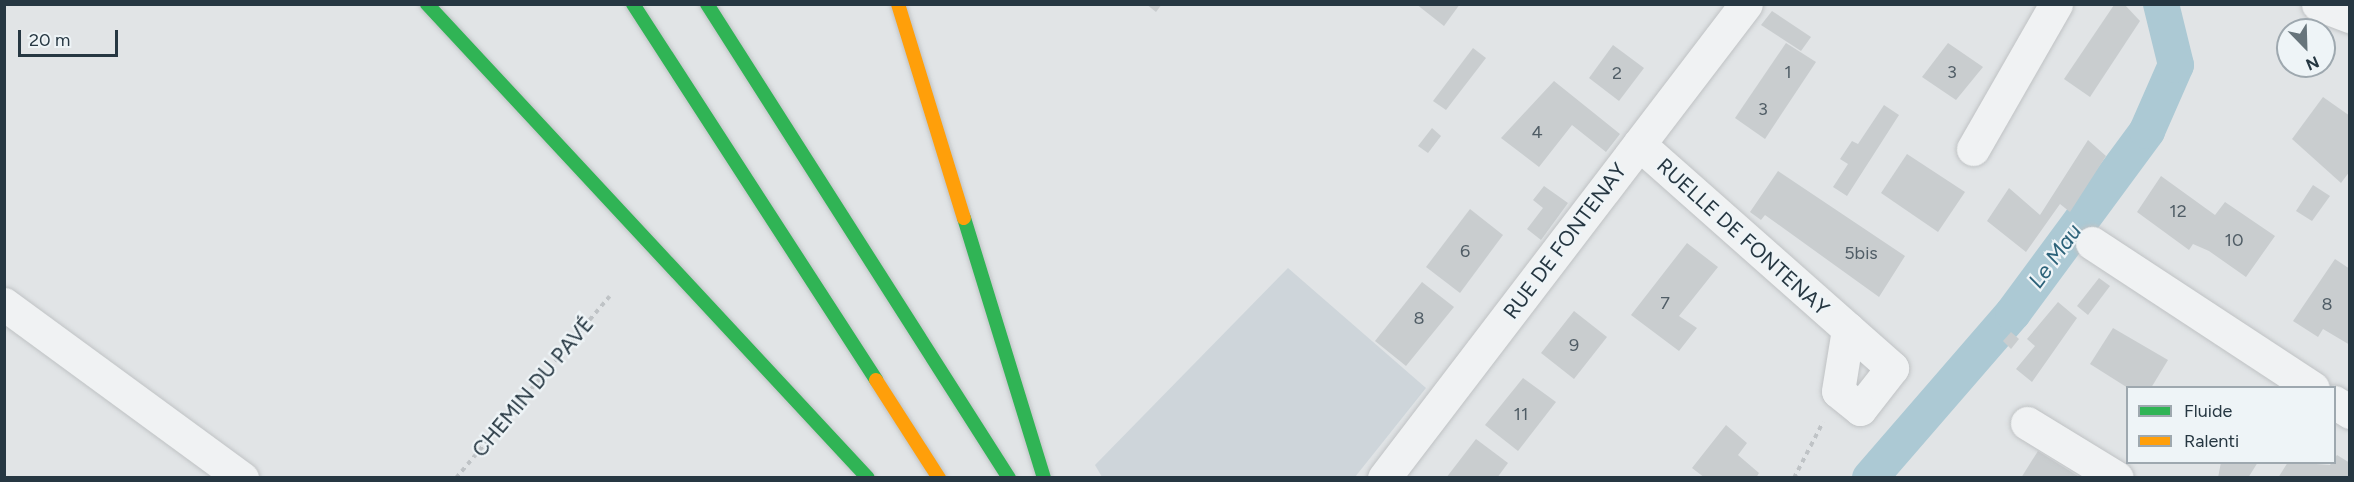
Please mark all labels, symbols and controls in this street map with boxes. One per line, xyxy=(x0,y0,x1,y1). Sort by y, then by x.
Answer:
scale bar xyxy=(21,18,122,56)
north arrow xyxy=(2276,18,2336,78)
text: 20 m xyxy=(29,29,70,51)
text: N xyxy=(2303,52,2322,74)
house number: 1 xyxy=(1784,61,1792,83)
house number: 3 xyxy=(1947,61,1957,83)
house number: 2 xyxy=(1612,62,1622,84)
house number: 3 xyxy=(1758,98,1768,120)
house number: 4 xyxy=(1531,121,1543,143)
street label: RUELLE DE FONTENAY xyxy=(1652,153,1834,321)
street label: RUE DE FONTENAY xyxy=(1498,158,1632,324)
house number: 12 xyxy=(2169,200,2187,222)
water label: Le Mau xyxy=(2023,219,2087,293)
house number: 10 xyxy=(2225,229,2243,251)
house number: 6 xyxy=(1460,240,1470,262)
house number: 5bis xyxy=(1844,242,1878,264)
house number: 7 xyxy=(1660,292,1670,314)
house number: 8 xyxy=(2321,293,2333,315)
house number: 8 xyxy=(1413,307,1425,329)
street label: CHEMIN DU PAVÉ xyxy=(467,312,599,462)
house number: 9 xyxy=(1569,334,1579,356)
legend xyxy=(2126,386,2336,464)
text: Fluide xyxy=(2184,400,2232,422)
house number: 11 xyxy=(1514,403,1528,425)
text: Ralenti xyxy=(2184,430,2239,452)

